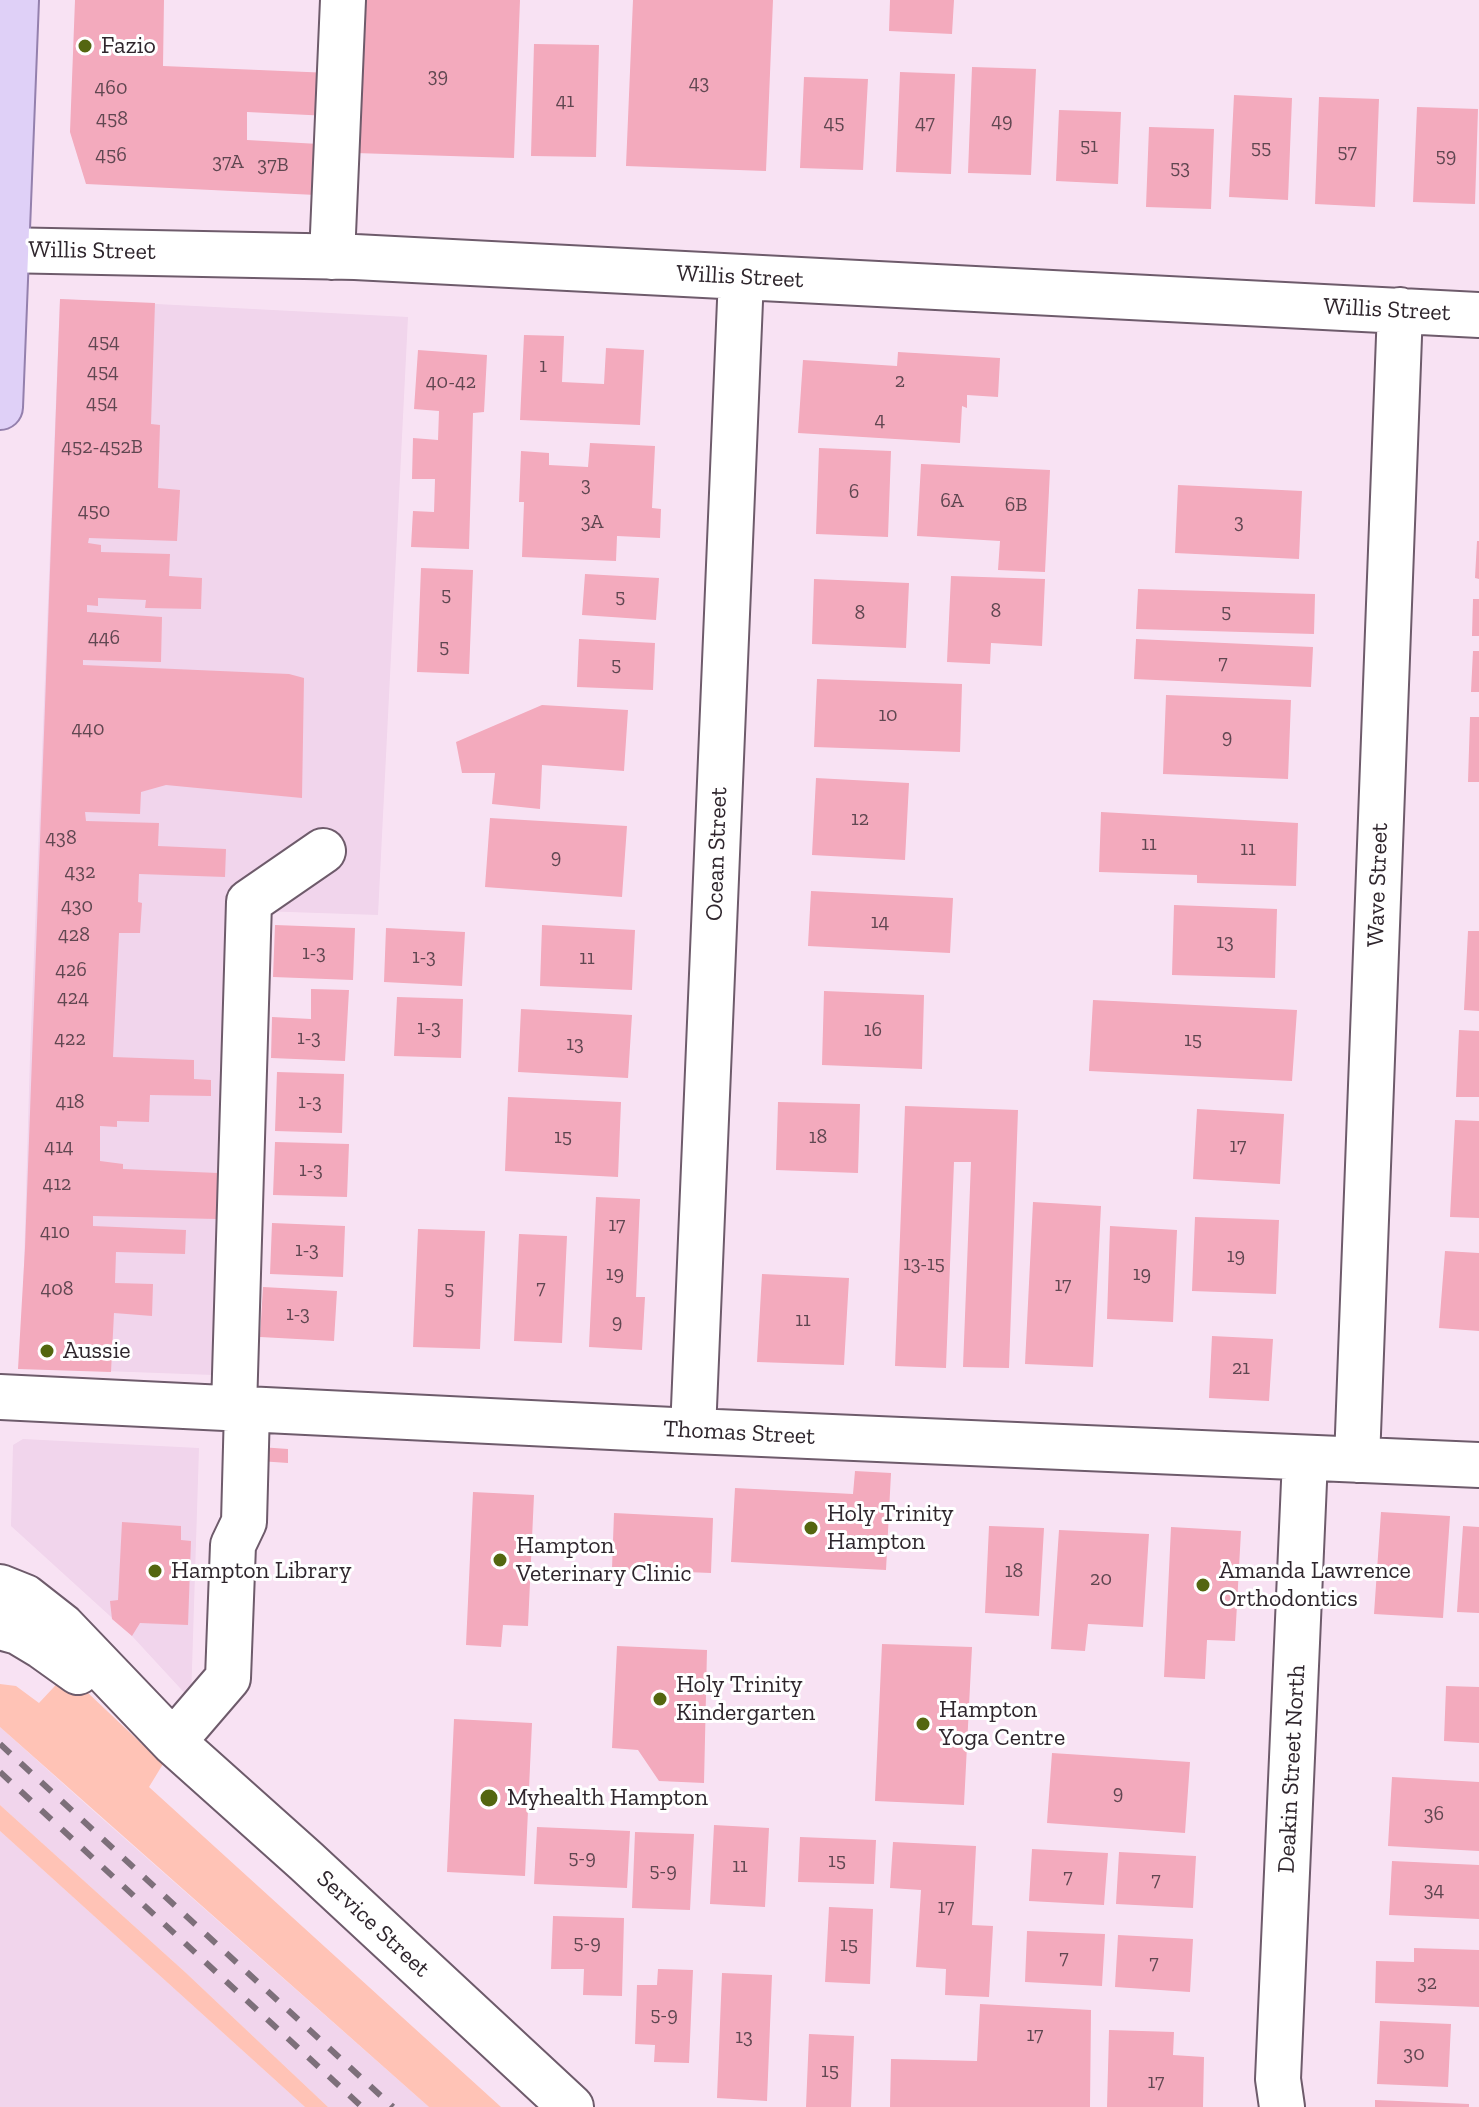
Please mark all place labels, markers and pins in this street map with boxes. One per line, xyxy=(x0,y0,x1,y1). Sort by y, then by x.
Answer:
place label: Fazio xyxy=(101,32,156,60)
marker: Fazio xyxy=(76,37,94,55)
place label: Aussie xyxy=(63,1337,131,1365)
marker: Aussie xyxy=(38,1342,56,1360)
place label: Holy Trinity Hampton xyxy=(827,1500,954,1556)
marker: Holy Trinity Hampton xyxy=(802,1519,820,1537)
place label: Hampton Veterinary Clinic xyxy=(516,1532,692,1588)
marker: Hampton Veterinary Clinic xyxy=(491,1551,509,1569)
place label: Hampton Library xyxy=(171,1557,351,1585)
place label: Amanda Lawrence Orthodontics xyxy=(1219,1557,1411,1613)
marker: Hampton Library xyxy=(146,1562,164,1580)
marker: Amanda Lawrence Orthodontics xyxy=(1194,1576,1212,1594)
place label: Holy Trinity Kindergarten xyxy=(676,1671,815,1727)
marker: Holy Trinity Kindergarten xyxy=(651,1690,669,1708)
place label: Hampton Yoga Centre xyxy=(939,1696,1065,1752)
marker: Hampton Yoga Centre xyxy=(914,1715,932,1733)
place label: Myhealth Hampton xyxy=(507,1784,708,1812)
marker: Myhealth Hampton xyxy=(478,1787,500,1809)

